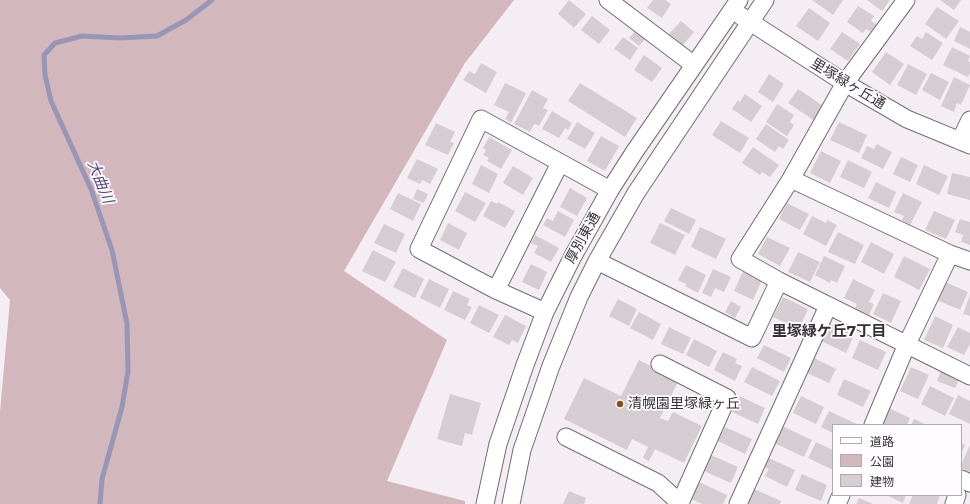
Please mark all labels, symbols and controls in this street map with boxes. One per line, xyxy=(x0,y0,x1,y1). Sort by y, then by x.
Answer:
street label: 里塚緑ヶ丘通 xyxy=(808,55,888,113)
water label: 大曲川 xyxy=(83,158,117,206)
street label: 厚別東通 xyxy=(562,209,604,267)
district label: 里塚緑ケ丘7丁目 xyxy=(772,323,886,341)
place label: 清幌園里塚緑ヶ丘 xyxy=(628,396,740,412)
marker: 清幌園里塚緑ヶ丘 xyxy=(615,399,625,409)
legend xyxy=(832,424,962,496)
text: 道路 xyxy=(870,434,894,449)
text: 公園 xyxy=(870,454,894,469)
text: 建物 xyxy=(870,474,894,489)

